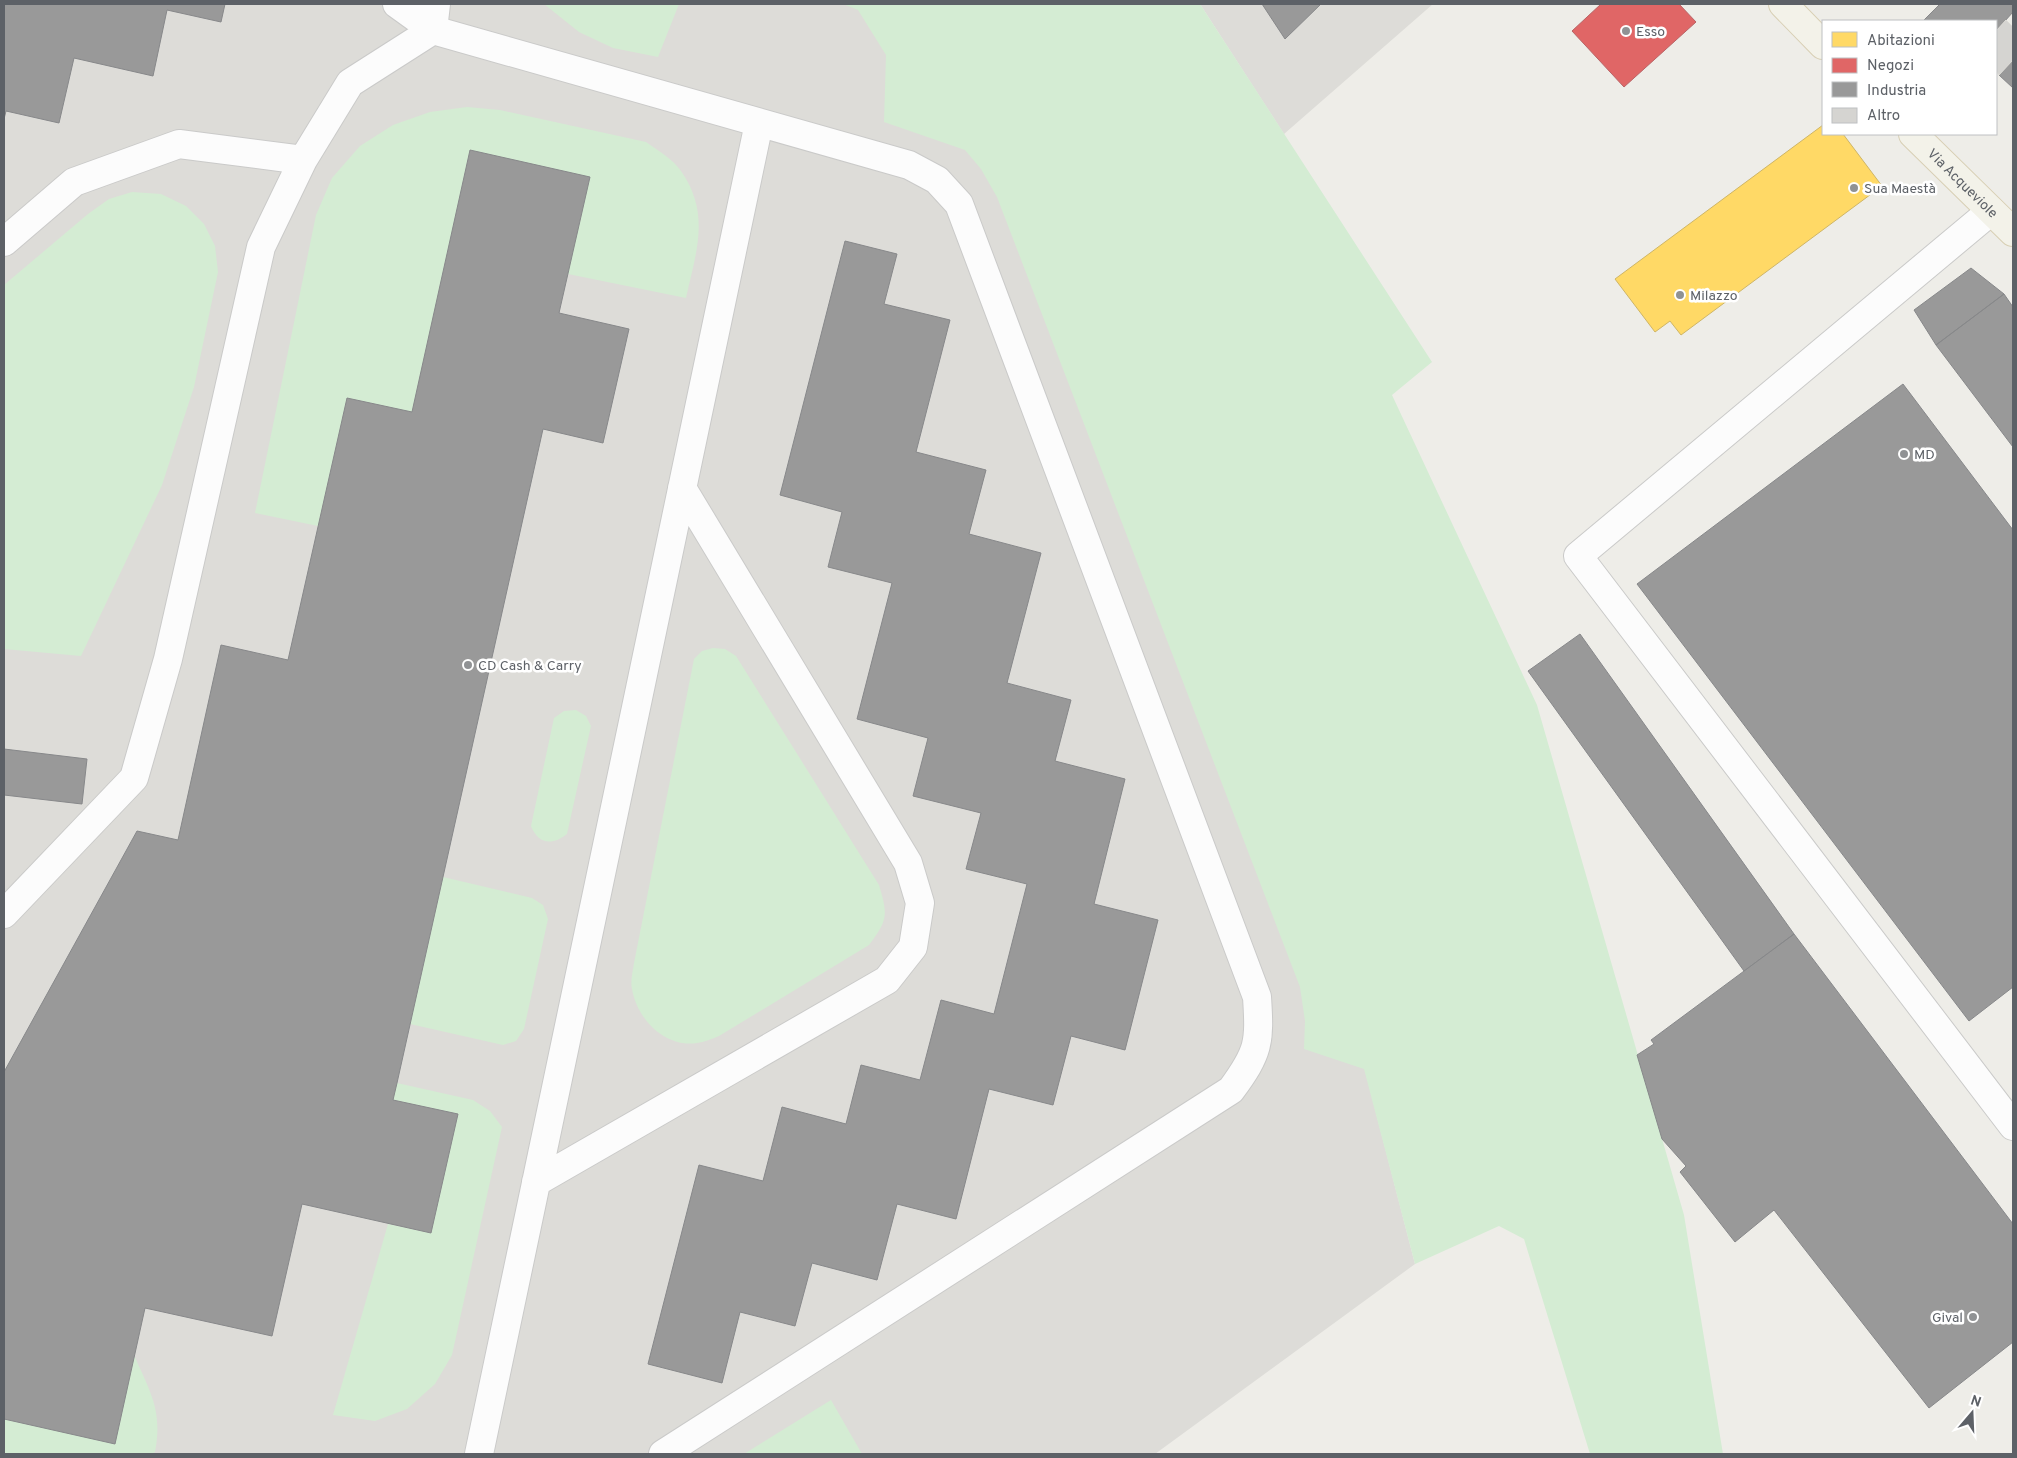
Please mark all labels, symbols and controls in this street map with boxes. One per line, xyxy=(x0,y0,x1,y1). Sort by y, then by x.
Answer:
legend xyxy=(1822,20,1997,135)
place label: Esso xyxy=(1636,24,1665,41)
marker: Esso xyxy=(1620,25,1632,37)
text: Abitazioni xyxy=(1867,32,1935,51)
text: Negozi xyxy=(1867,57,1914,76)
text: Industria xyxy=(1867,82,1926,101)
text: Altro xyxy=(1867,107,1900,126)
street label: Via Acqueviole xyxy=(1923,146,2001,222)
place label: Sua Maestà xyxy=(1864,181,1936,198)
marker: Sua Maestà xyxy=(1848,182,1860,194)
place label: Milazzo xyxy=(1690,288,1738,305)
marker: Milazzo xyxy=(1674,289,1686,301)
place label: MD xyxy=(1914,447,1935,464)
marker: MD xyxy=(1898,448,1910,460)
place label: CD Cash & Carry xyxy=(478,658,582,675)
marker: CD Cash & Carry xyxy=(462,659,474,671)
place label: Gival xyxy=(1932,1310,1963,1327)
marker: Gival xyxy=(1967,1311,1979,1323)
north arrow xyxy=(1947,1388,1997,1438)
text: N xyxy=(1968,1392,1983,1412)

